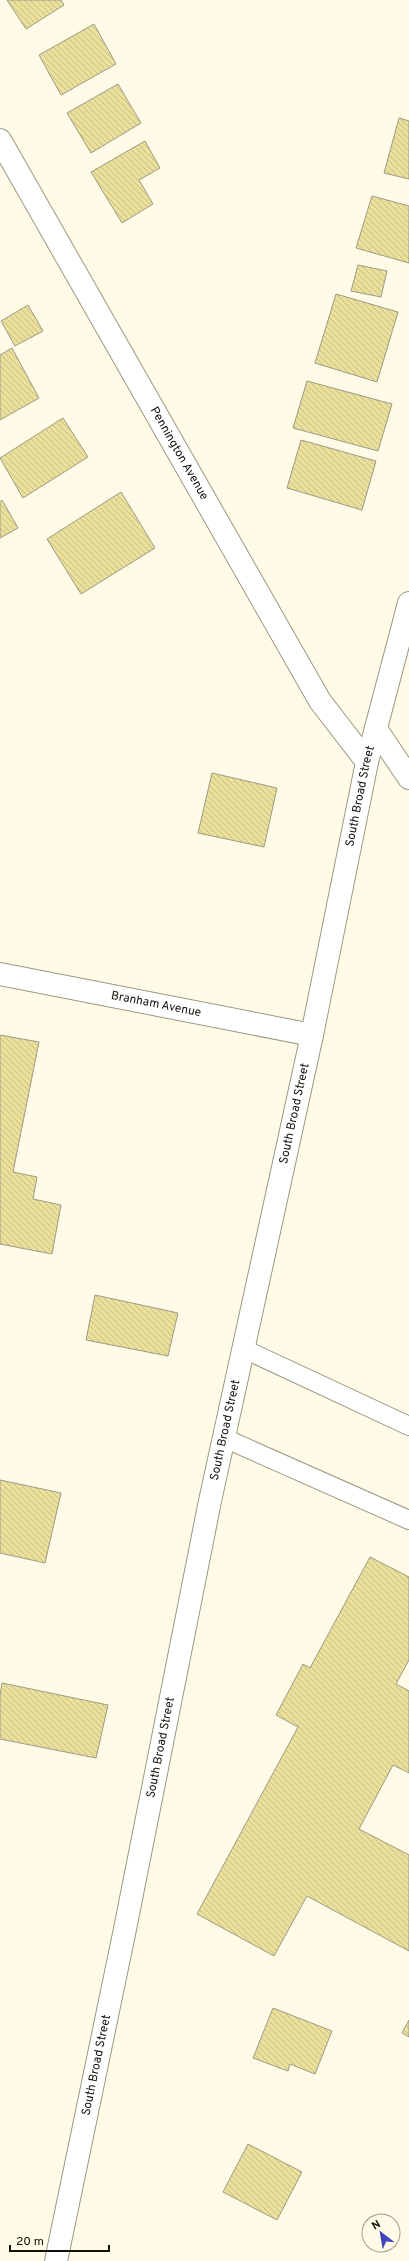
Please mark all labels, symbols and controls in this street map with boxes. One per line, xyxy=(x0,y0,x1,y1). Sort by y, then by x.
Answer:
street label: Pennington Avenue xyxy=(146,404,212,503)
street label: South Broad Street xyxy=(342,744,379,848)
street label: Branham Avenue xyxy=(110,988,203,1021)
street label: South Broad Street xyxy=(276,1062,314,1165)
street label: South Broad Street xyxy=(207,1378,244,1482)
street label: South Broad Street xyxy=(143,1696,179,1800)
street label: South Broad Street xyxy=(78,2013,115,2117)
north arrow xyxy=(361,2213,401,2253)
text: N xyxy=(369,2217,383,2233)
scale bar xyxy=(10,2227,109,2253)
text: 20 m xyxy=(16,2234,44,2250)

